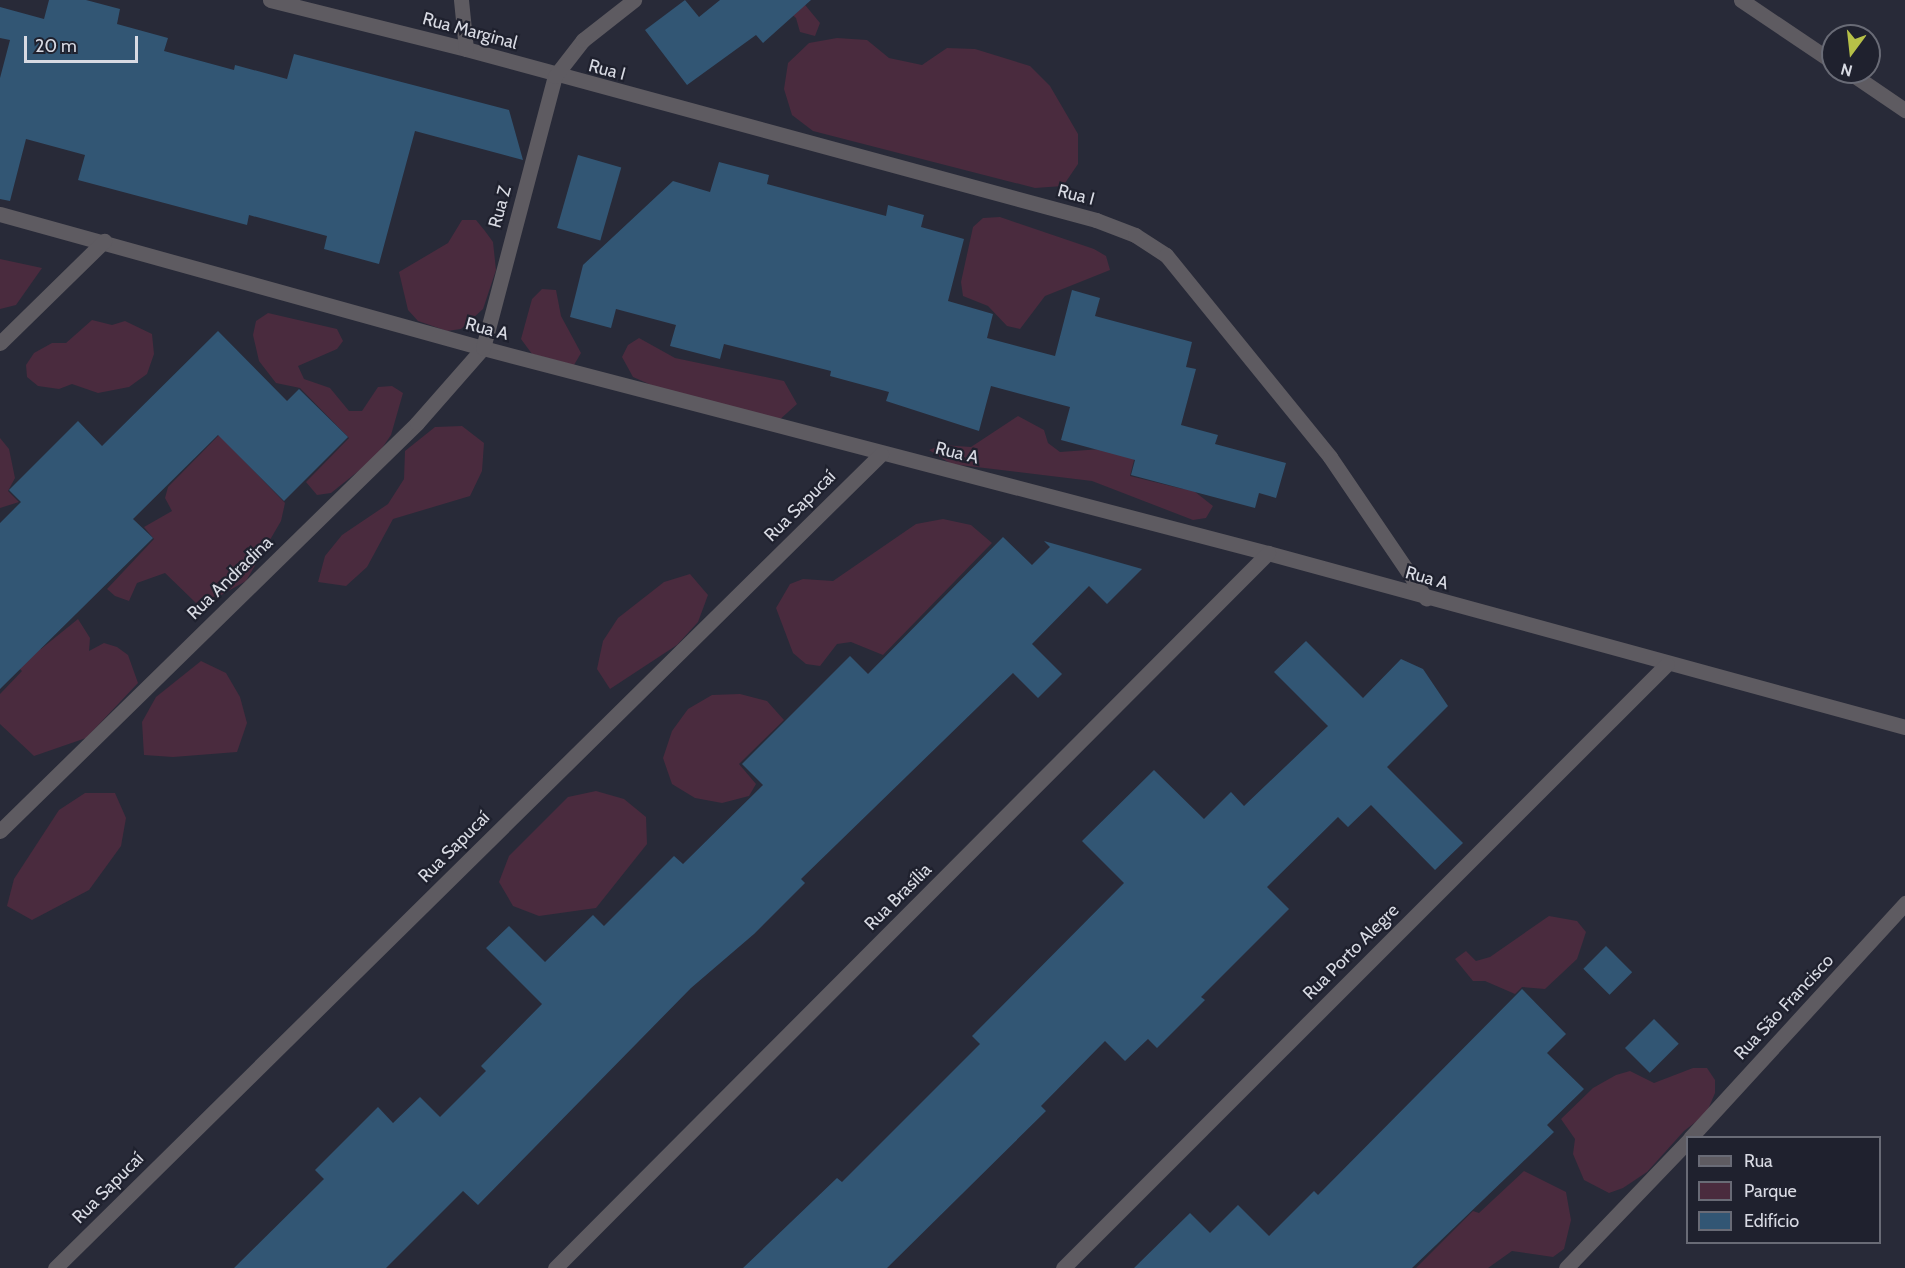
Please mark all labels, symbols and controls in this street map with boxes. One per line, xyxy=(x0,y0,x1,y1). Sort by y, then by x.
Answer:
street label: Rua Marginal xyxy=(420,8,520,54)
scale bar xyxy=(27,24,141,62)
north arrow xyxy=(1821,24,1881,84)
text: 20 m xyxy=(35,35,77,57)
street label: Rua I xyxy=(586,55,628,85)
text: N xyxy=(1839,59,1855,81)
street label: Rua I xyxy=(1055,180,1097,210)
street label: Rua Z xyxy=(484,184,516,230)
street label: Rua A xyxy=(463,313,511,345)
street label: Rua A xyxy=(933,437,981,469)
street label: Rua Sapucaí xyxy=(760,466,840,546)
street label: Rua Andradina xyxy=(183,532,277,624)
street label: Rua A xyxy=(1403,562,1451,594)
street label: Rua Sapucaí xyxy=(414,807,494,887)
street label: Rua Brasília xyxy=(860,859,936,935)
street label: Rua Porto Alegre xyxy=(1299,900,1403,1004)
street label: Rua São Francisco xyxy=(1730,950,1838,1064)
legend xyxy=(1686,1136,1881,1244)
street label: Rua Sapucaí xyxy=(68,1148,148,1228)
text: Rua xyxy=(1744,1150,1773,1172)
text: Parque xyxy=(1744,1180,1797,1202)
text: Edifício xyxy=(1744,1210,1799,1232)

